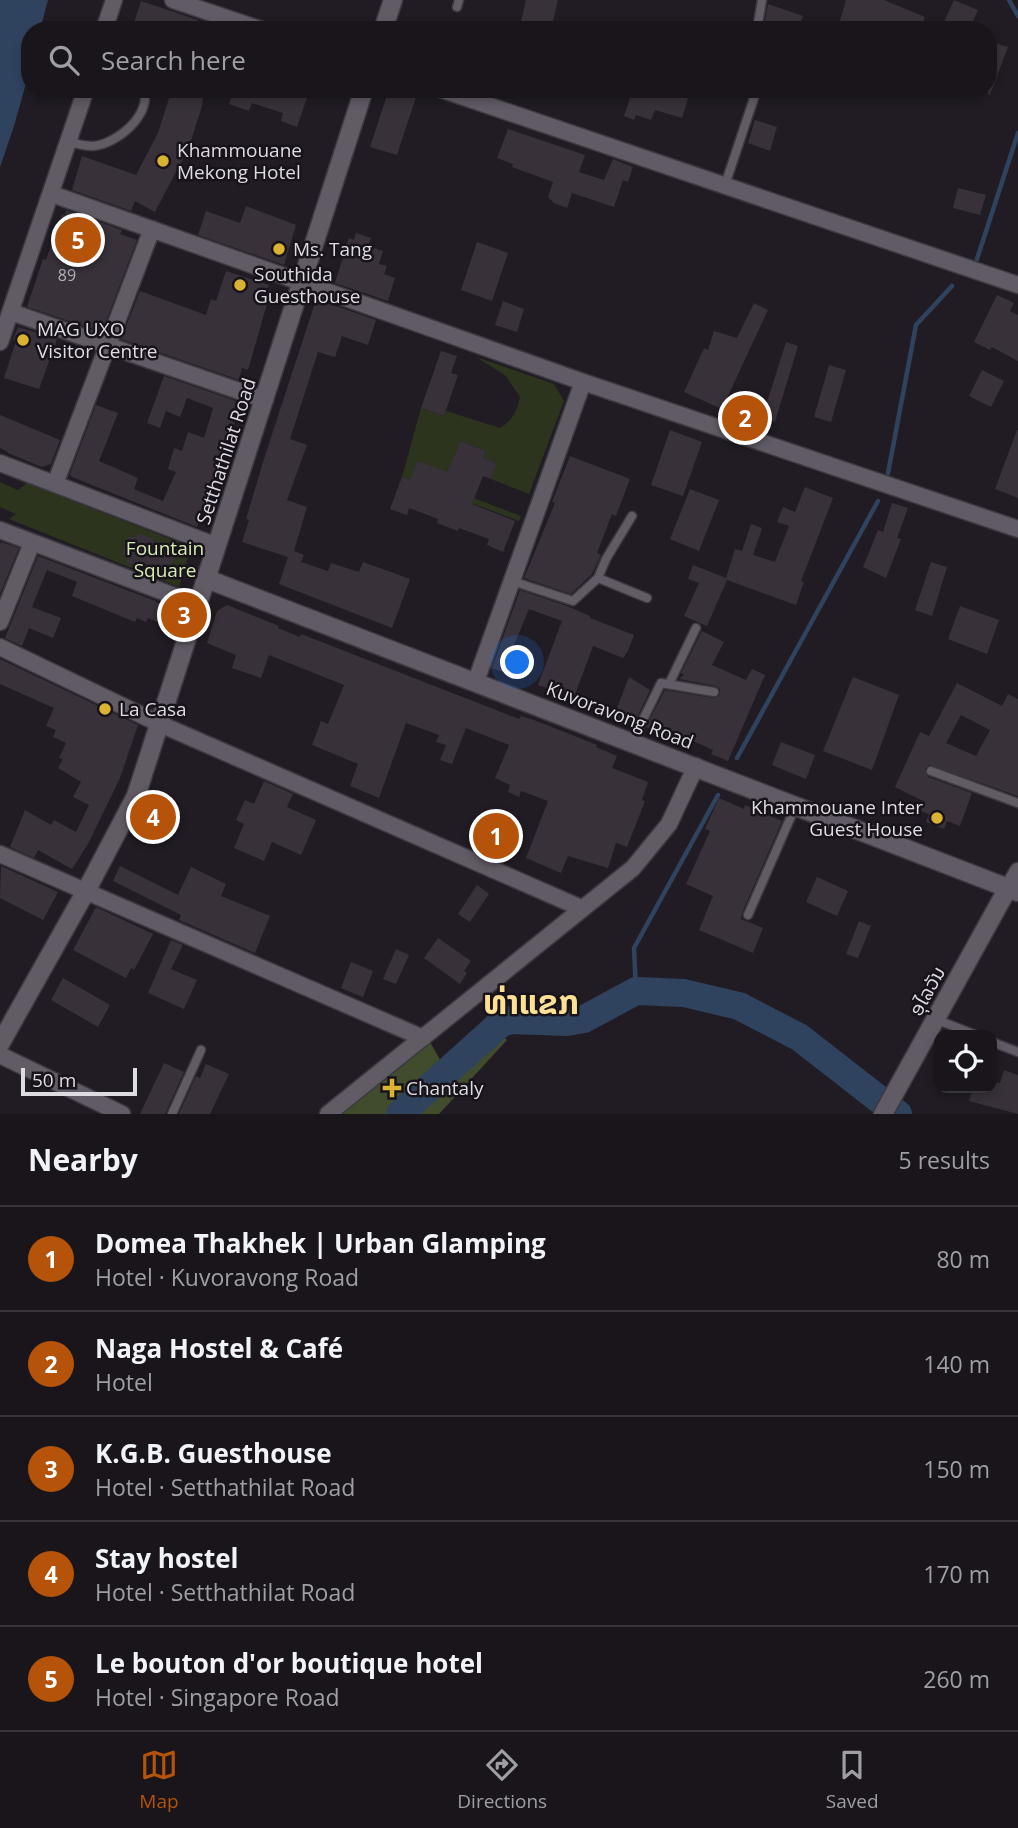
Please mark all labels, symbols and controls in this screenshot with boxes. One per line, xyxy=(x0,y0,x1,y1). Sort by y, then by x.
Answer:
search box xyxy=(21,21,997,98)
icon: search xyxy=(45,41,83,79)
text: Search here xyxy=(101,42,246,78)
place label: Khammouane Mekong Hotel xyxy=(177,137,302,185)
marker: Khammouane Mekong Hotel xyxy=(155,153,171,169)
pin: 5 xyxy=(55,214,101,266)
place label: Ms. Tang xyxy=(293,236,372,262)
marker: Ms. Tang xyxy=(271,241,287,257)
place label: Southida Guesthouse xyxy=(254,261,360,309)
house number: 89 xyxy=(58,264,76,286)
marker: Southida Guesthouse xyxy=(232,277,248,293)
place label: MAG UXO Visitor Centre xyxy=(37,316,157,364)
marker: MAG UXO Visitor Centre xyxy=(15,332,31,348)
street label: Setthathilat Road xyxy=(190,374,262,528)
pin: 2 xyxy=(722,392,768,444)
park label: Fountain Square xyxy=(126,535,204,583)
pin: 3 xyxy=(161,589,207,641)
your location xyxy=(500,645,534,679)
street label: Kuvoravong Road xyxy=(543,675,697,755)
place label: La Casa xyxy=(119,696,187,722)
marker: La Casa xyxy=(97,701,113,717)
pin: 4 xyxy=(130,791,176,843)
place label: Khammouane Inter Guest House xyxy=(751,794,923,842)
pin: 1 xyxy=(473,810,519,862)
marker: Khammouane Inter Guest House xyxy=(929,810,945,826)
street label: ອຸໄລວັນ xyxy=(903,962,951,1020)
district label: ທ່າແຂກ xyxy=(483,979,579,1024)
map controls xyxy=(934,1030,997,1093)
button: locate xyxy=(934,1030,997,1093)
scale bar xyxy=(21,1065,136,1097)
text: 50 m xyxy=(32,1067,76,1093)
place label: Chantaly xyxy=(406,1075,484,1101)
marker: Chantaly xyxy=(384,1080,400,1096)
text: Nearby xyxy=(28,1139,138,1180)
text: 5 results xyxy=(899,1144,990,1176)
text: Domea Thakhek | Urban Glamping xyxy=(95,1225,546,1261)
text: 1 xyxy=(44,1243,58,1275)
text: 80 m xyxy=(936,1243,990,1275)
text: Hotel · Kuvoravong Road xyxy=(95,1261,359,1293)
text: Naga Hostel & Café xyxy=(95,1330,343,1366)
text: 2 xyxy=(44,1348,58,1380)
text: 140 m xyxy=(923,1348,990,1380)
text: Hotel xyxy=(95,1366,153,1398)
text: K.G.B. Guesthouse xyxy=(95,1435,332,1471)
text: 3 xyxy=(44,1453,58,1485)
text: 150 m xyxy=(923,1453,990,1485)
text: Hotel · Setthathilat Road xyxy=(95,1471,355,1503)
text: Stay hostel xyxy=(95,1540,239,1576)
text: 4 xyxy=(44,1558,58,1590)
text: 170 m xyxy=(923,1558,990,1590)
text: Hotel · Setthathilat Road xyxy=(95,1576,355,1608)
text: Le bouton d'or boutique hotel xyxy=(95,1645,483,1681)
text: 5 xyxy=(44,1663,58,1695)
text: 260 m xyxy=(923,1663,990,1695)
text: Hotel · Singapore Road xyxy=(95,1681,340,1713)
tab: Map xyxy=(139,1746,179,1814)
tab: Directions xyxy=(457,1746,547,1814)
tab: Saved xyxy=(826,1746,879,1814)

